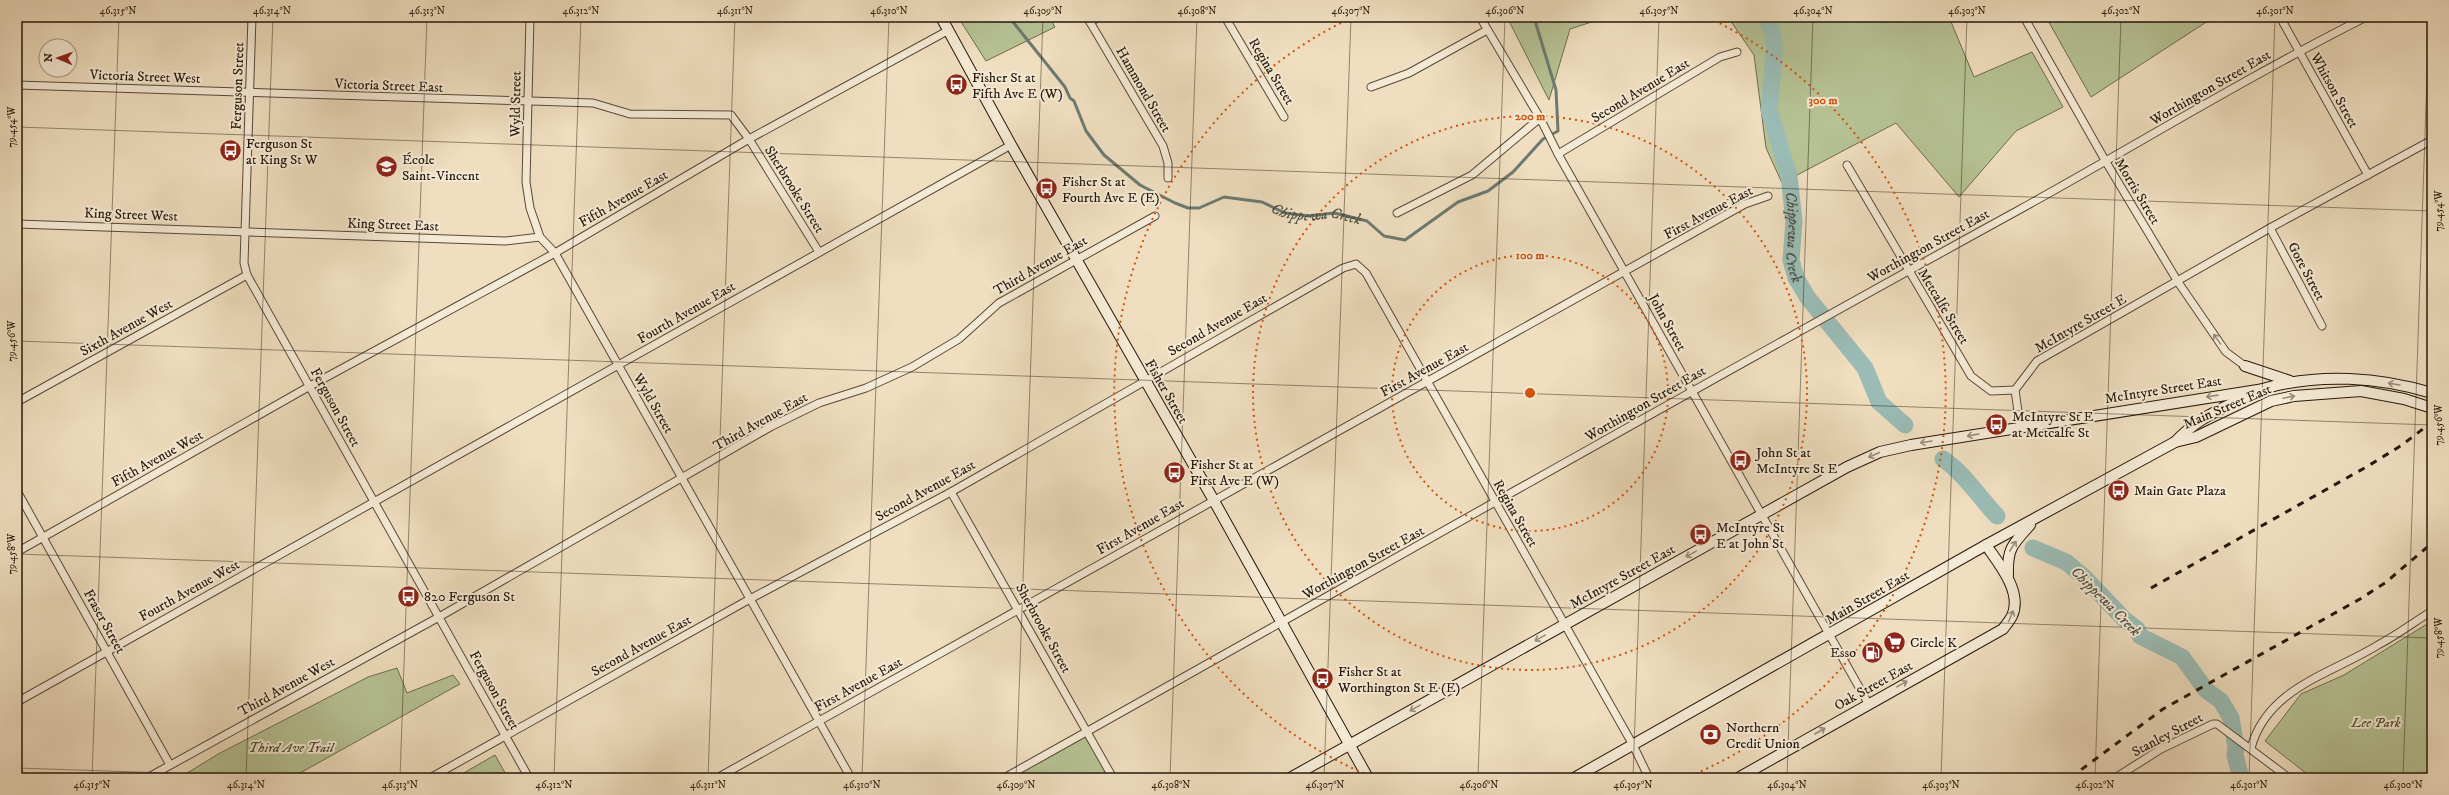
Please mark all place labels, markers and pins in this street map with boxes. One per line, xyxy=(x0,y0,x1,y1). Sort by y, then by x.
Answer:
place label: Fisher St at Fifth Ave E (W) xyxy=(972,69,1063,103)
bus stop icon: Fisher St at Fifth Ave E (W) xyxy=(943,72,969,98)
place label: Ferguson St at King St W xyxy=(246,135,318,169)
bus stop icon: Ferguson St at King St W xyxy=(218,138,244,164)
place label: École Saint-Vincent xyxy=(402,151,480,185)
school or university icon: École Saint-Vincent xyxy=(374,154,400,180)
place label: Fisher St at Fourth Ave E (E) xyxy=(1062,173,1160,207)
bus stop icon: Fisher St at Fourth Ave E (E) xyxy=(1033,176,1059,202)
centre of rings xyxy=(1523,386,1537,400)
place label: McIntyre St E at Metcalfe St xyxy=(2012,408,2094,442)
bus stop icon: McIntyre St E at Metcalfe St xyxy=(1984,411,2010,437)
place label: John St at McIntyre St E xyxy=(1754,444,1838,478)
bus stop icon: John St at McIntyre St E xyxy=(1727,447,1753,473)
place label: Fisher St at First Ave E (W) xyxy=(1190,456,1279,490)
bus stop icon: Fisher St at First Ave E (W) xyxy=(1162,459,1188,485)
bus stop icon: Main Gate Plaza xyxy=(2105,477,2131,503)
place label: Main Gate Plaza xyxy=(2134,482,2226,500)
place label: McIntyre St E at John St xyxy=(1716,519,1785,553)
bus stop icon: McIntyre St E at John St xyxy=(1687,522,1713,548)
bus stop icon: 820 Ferguson St xyxy=(396,583,422,609)
place label: 820 Ferguson St xyxy=(424,588,515,606)
supermarket icon: Circle K xyxy=(1882,629,1908,655)
place label: Circle K xyxy=(1910,634,1957,652)
fuel station icon: Esso xyxy=(1859,639,1885,665)
place label: Esso xyxy=(1830,644,1856,662)
place label: Fisher St at Worthington St E (E) xyxy=(1337,663,1461,697)
bus stop icon: Fisher St at Worthington St E (E) xyxy=(1309,666,1335,692)
place label: Northern Credit Union xyxy=(1726,719,1801,753)
bank icon: Northern Credit Union xyxy=(1698,722,1724,748)

